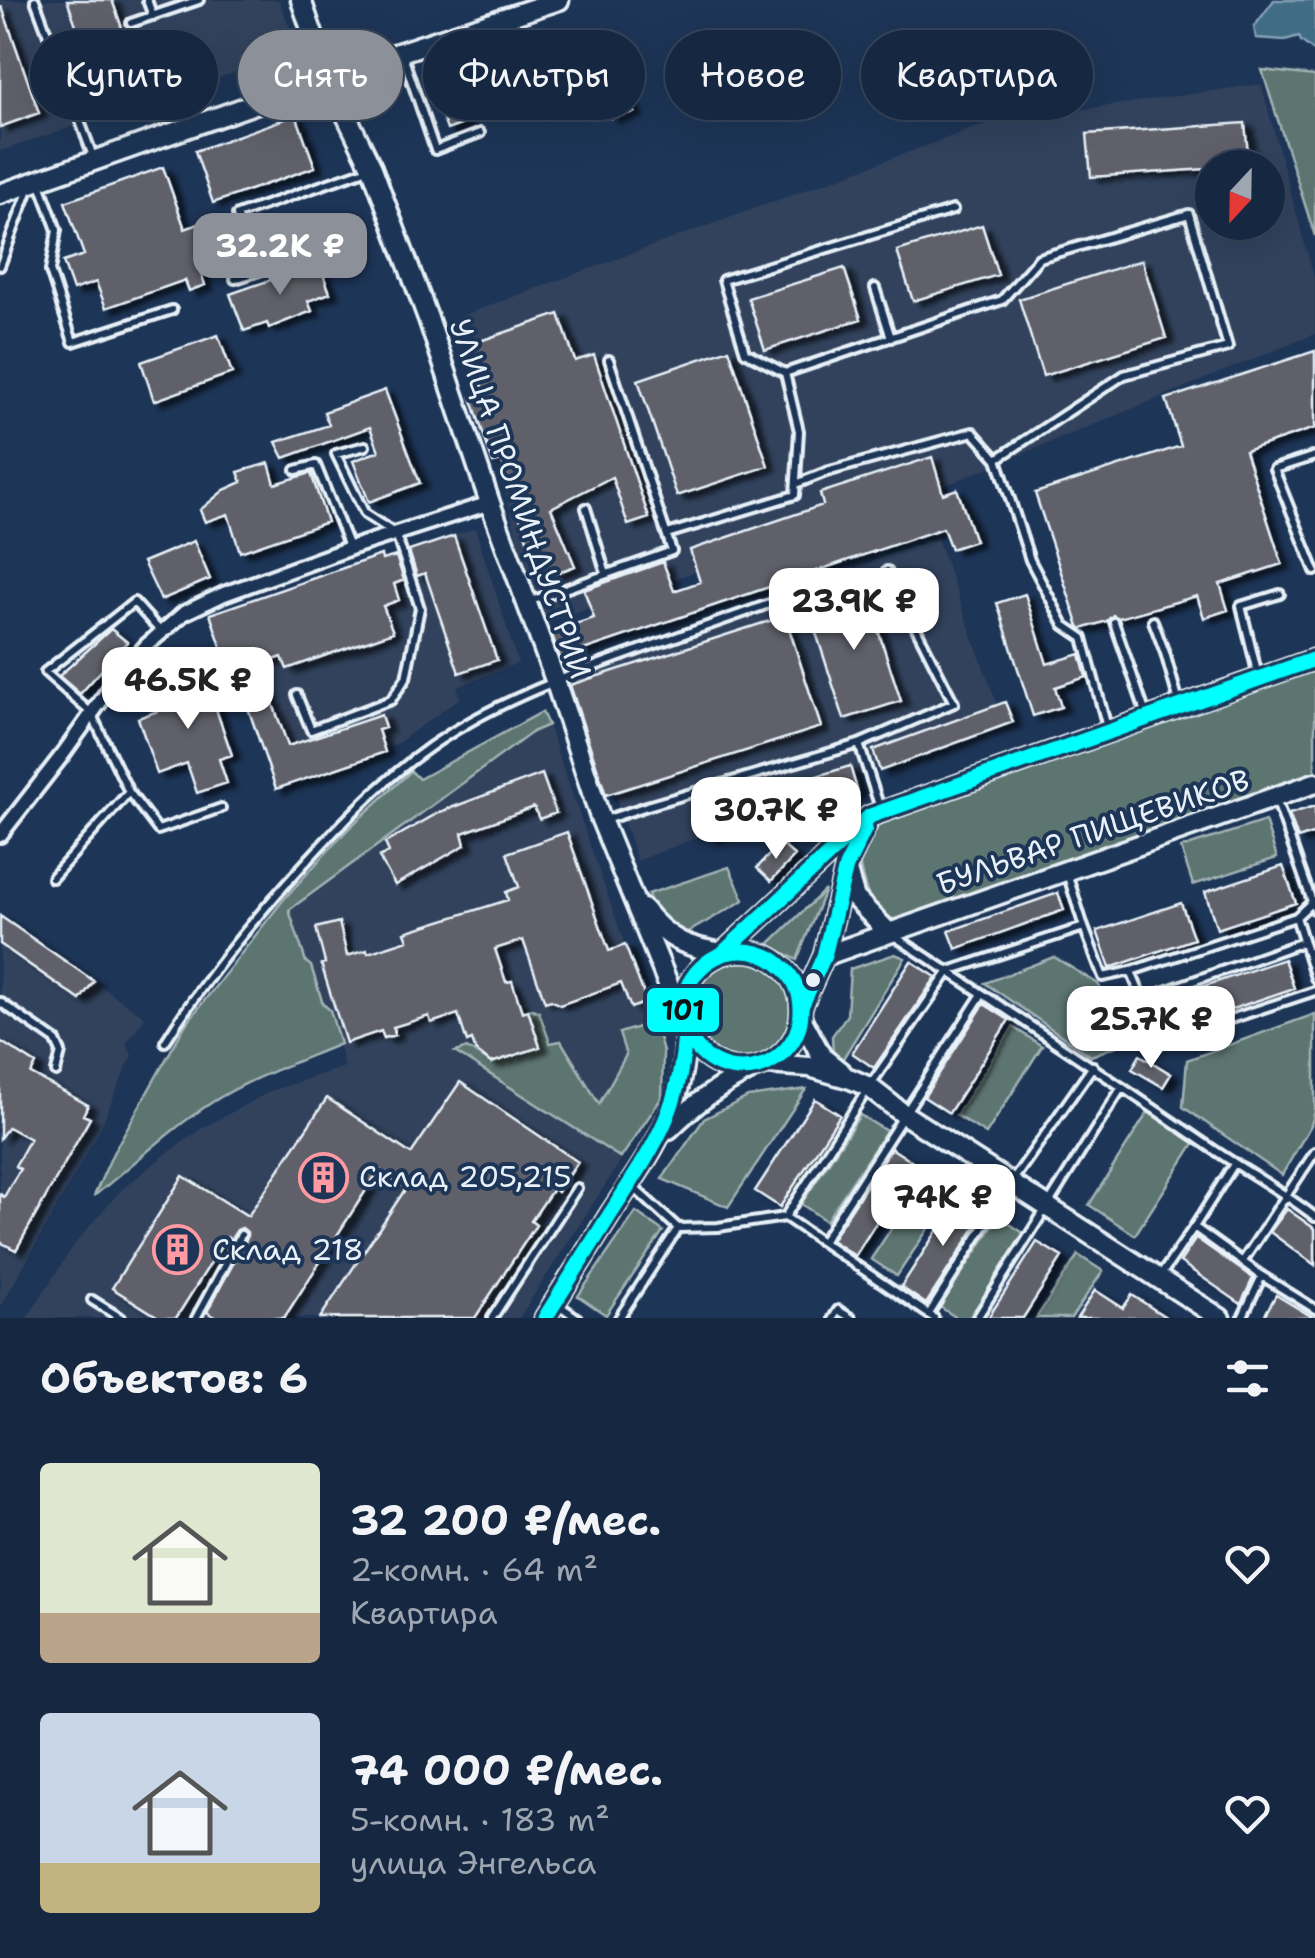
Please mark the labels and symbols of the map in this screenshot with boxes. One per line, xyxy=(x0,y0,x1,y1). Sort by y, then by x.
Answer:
north arrow xyxy=(1195,150,1285,240)
pin: 32.2K ₽ xyxy=(188,213,372,298)
street label: УЛИЦА ПРОМИНДУСТРИИ xyxy=(440,313,601,684)
pin: 23.9K ₽ xyxy=(762,568,946,653)
pin: 46.5K ₽ xyxy=(96,647,280,732)
street label: БУЛЬВАР ПИЩЕВИКОВ xyxy=(931,759,1255,904)
pin: 30.7K ₽ xyxy=(684,777,868,862)
unlabelled marker xyxy=(803,970,823,990)
line badge: 101 xyxy=(645,986,721,1034)
pin: 25.7K ₽ xyxy=(1059,986,1243,1071)
text: 101 xyxy=(661,991,705,1029)
building icon: Склад 205,215 xyxy=(298,1151,350,1203)
place label: Склад 205,215 xyxy=(359,1156,572,1197)
pin: 74K ₽ xyxy=(873,1164,1013,1249)
building icon: Склад 218 xyxy=(151,1224,203,1276)
place label: Склад 218 xyxy=(212,1229,364,1270)

